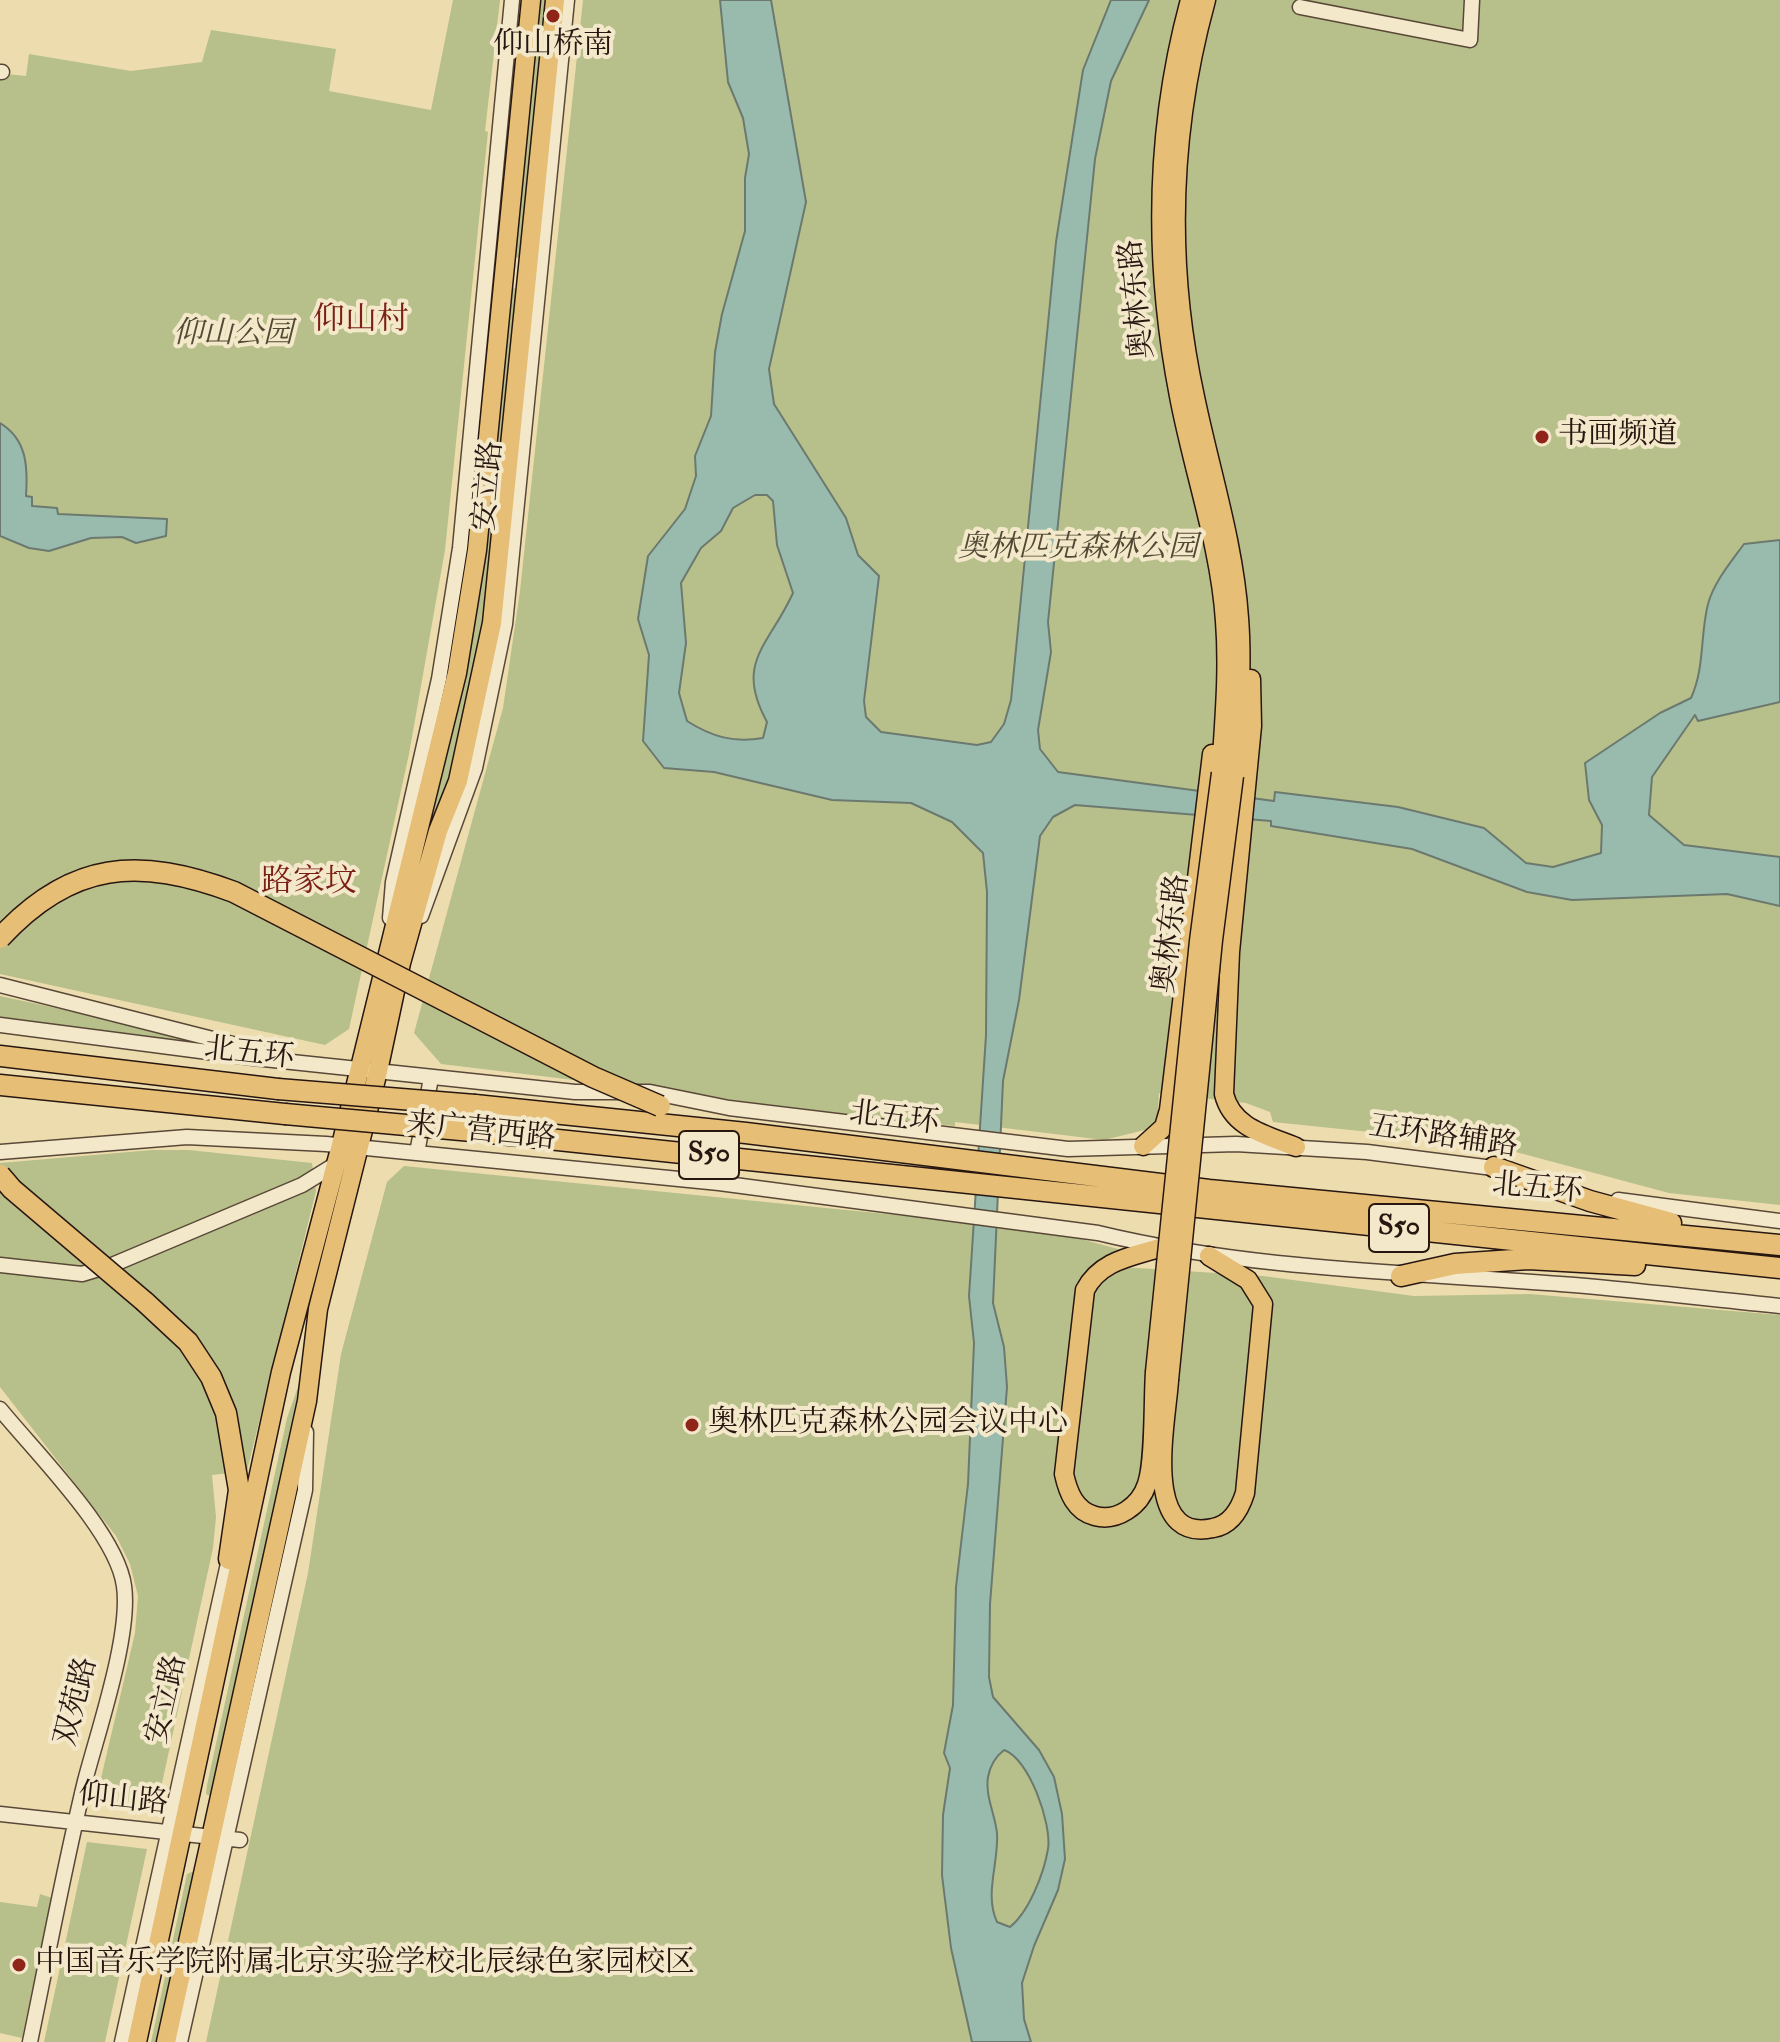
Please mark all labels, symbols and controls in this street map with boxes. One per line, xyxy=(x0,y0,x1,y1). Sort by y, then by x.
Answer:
marker: 仰山桥南 xyxy=(544,7,562,25)
place label: 仰山桥南 xyxy=(493,29,613,65)
street label: 奥林东路 xyxy=(1115,237,1163,361)
district label: 仰山村 xyxy=(313,303,409,341)
park label: 仰山公园 xyxy=(173,318,293,354)
place label: 书画频道 xyxy=(1558,419,1678,455)
marker: 书画频道 xyxy=(1533,428,1551,446)
street label: 安立路 xyxy=(468,440,512,532)
park label: 奥林匹克森林公园 xyxy=(958,532,1198,568)
district label: 路家坟 xyxy=(261,865,357,903)
street label: 奥林东路 xyxy=(1148,872,1198,996)
street label: 北五环 xyxy=(202,1032,296,1078)
street label: 北五环 xyxy=(847,1097,941,1143)
street label: 来广营西路 xyxy=(405,1107,557,1159)
street label: 五环路辅路 xyxy=(1366,1110,1520,1166)
road number: S50 xyxy=(679,1131,739,1179)
street label: 北五环 xyxy=(1491,1168,1583,1212)
road number: S50 xyxy=(1369,1204,1429,1252)
place label: 奥林匹克森林公园会议中心 xyxy=(708,1407,1068,1443)
marker: 奥林匹克森林公园会议中心 xyxy=(683,1416,701,1434)
street label: 安立路 xyxy=(140,1652,196,1748)
street label: 双苑路 xyxy=(50,1654,106,1750)
street label: 仰山路 xyxy=(76,1778,170,1824)
place label: 中国音乐学院附属北京实验学校北辰绿色家园校区 xyxy=(35,1947,695,1983)
marker: 中国音乐学院附属北京实验学校北辰绿色家园校区 xyxy=(10,1956,28,1974)

